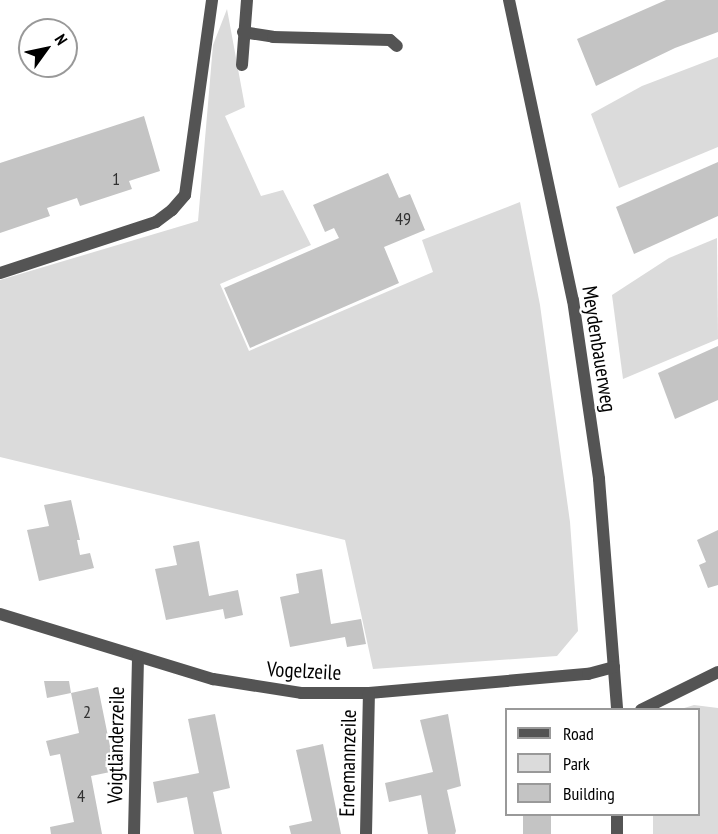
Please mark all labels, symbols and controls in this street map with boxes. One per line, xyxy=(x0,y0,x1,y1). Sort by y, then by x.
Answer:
north arrow xyxy=(18,18,78,78)
text: N xyxy=(51,30,72,48)
house number: 1 xyxy=(112,168,120,190)
house number: 49 xyxy=(395,208,411,230)
street label: Meydenbauerweg xyxy=(577,284,621,414)
street label: Vogelzeile xyxy=(266,656,342,686)
street label: Voigtländerzeile xyxy=(102,686,130,804)
house number: 2 xyxy=(83,701,91,723)
legend xyxy=(505,708,700,816)
street label: Ernemannzeile xyxy=(334,709,362,817)
text: Road xyxy=(563,722,594,745)
text: Park xyxy=(563,752,590,775)
text: Building xyxy=(563,782,615,805)
house number: 4 xyxy=(77,785,85,807)

